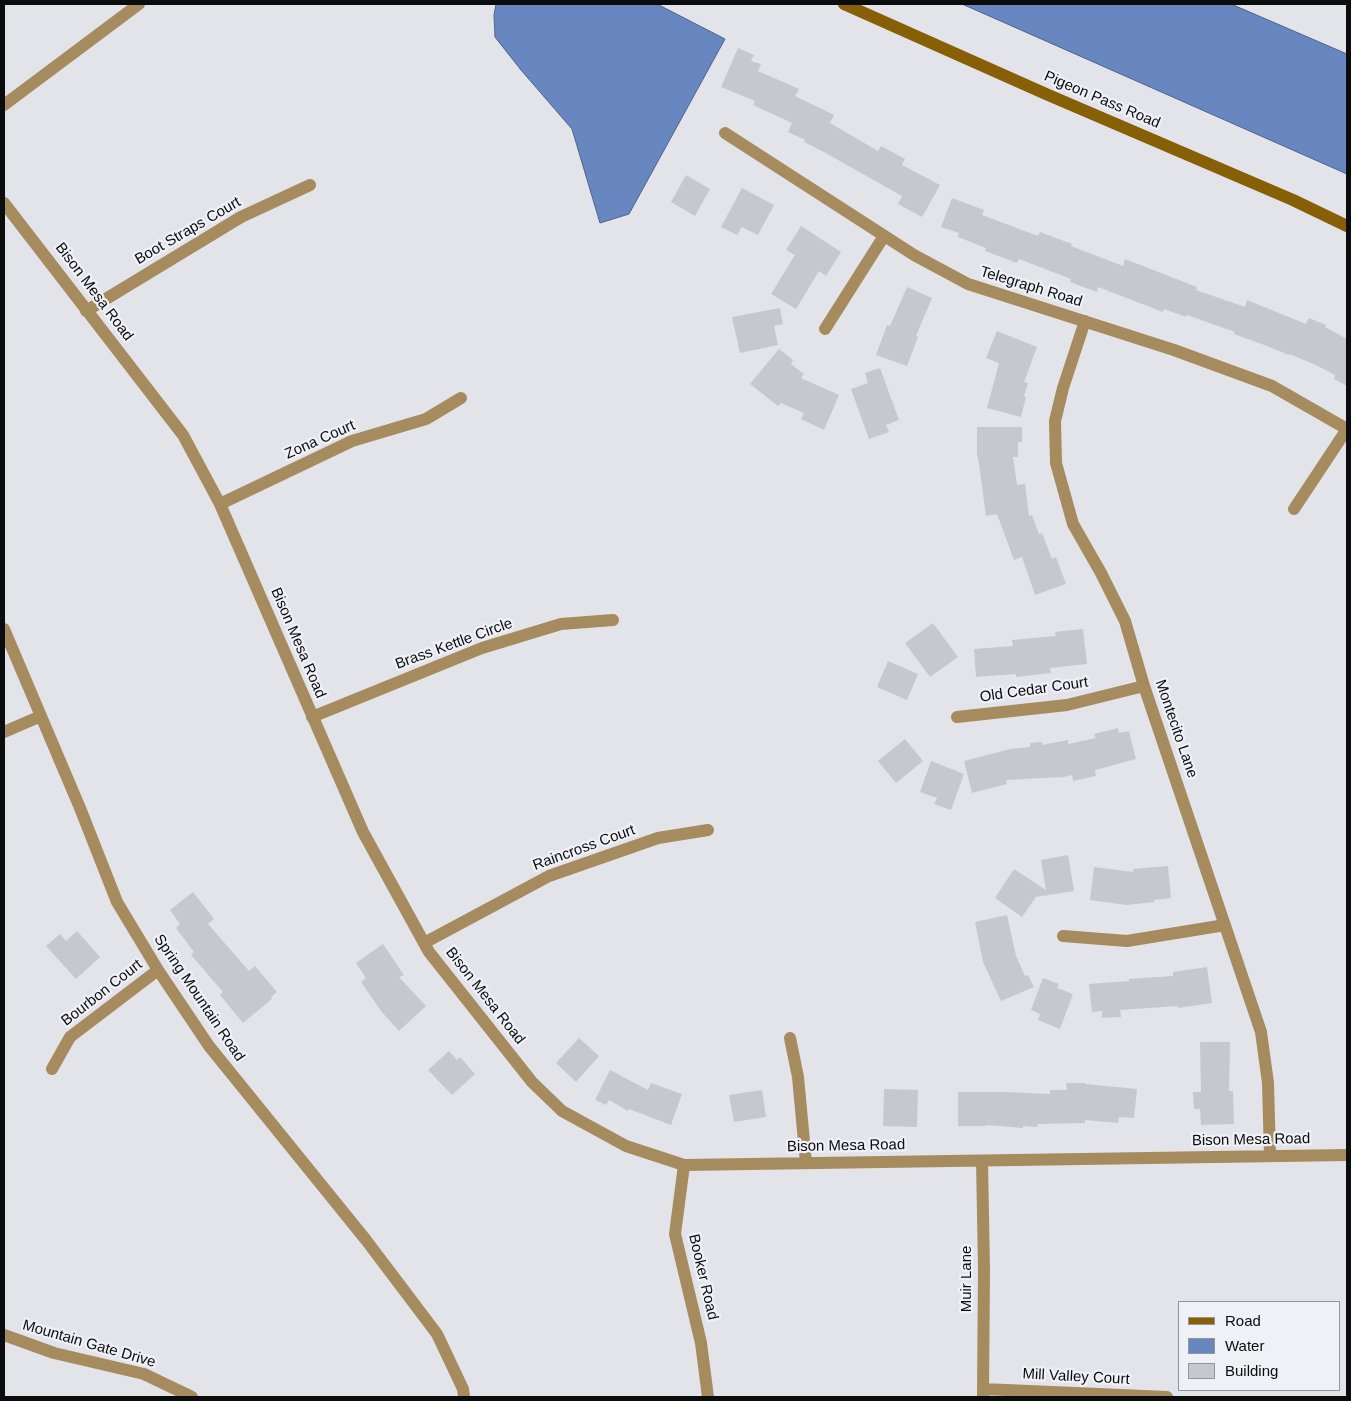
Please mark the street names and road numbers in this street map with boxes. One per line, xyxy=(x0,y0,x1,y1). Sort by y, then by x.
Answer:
street label: Pigeon Pass Road xyxy=(1041,67,1163,133)
street label: Boot Straps Court xyxy=(132,193,244,269)
street label: Bison Mesa Road xyxy=(51,239,137,345)
street label: Telegraph Road xyxy=(978,263,1084,311)
street label: Zona Court xyxy=(282,417,358,463)
street label: Bison Mesa Road xyxy=(267,585,329,701)
street label: Brass Kettle Circle xyxy=(393,614,515,674)
street label: Old Cedar Court xyxy=(979,673,1089,707)
street label: Montecito Lane xyxy=(1151,678,1201,780)
street label: Raincross Court xyxy=(530,821,638,875)
street label: Spring Mountain Road xyxy=(150,931,248,1065)
street label: Bison Mesa Road xyxy=(441,944,529,1048)
street label: Bourbon Court xyxy=(58,956,146,1030)
street label: Bison Mesa Road xyxy=(1192,1130,1310,1150)
street label: Bison Mesa Road xyxy=(787,1136,905,1156)
street label: Booker Road xyxy=(684,1232,722,1322)
street label: Muir Lane xyxy=(958,1246,976,1312)
street label: Mountain Gate Drive xyxy=(20,1316,158,1372)
street label: Mill Valley Court xyxy=(1022,1365,1130,1389)

